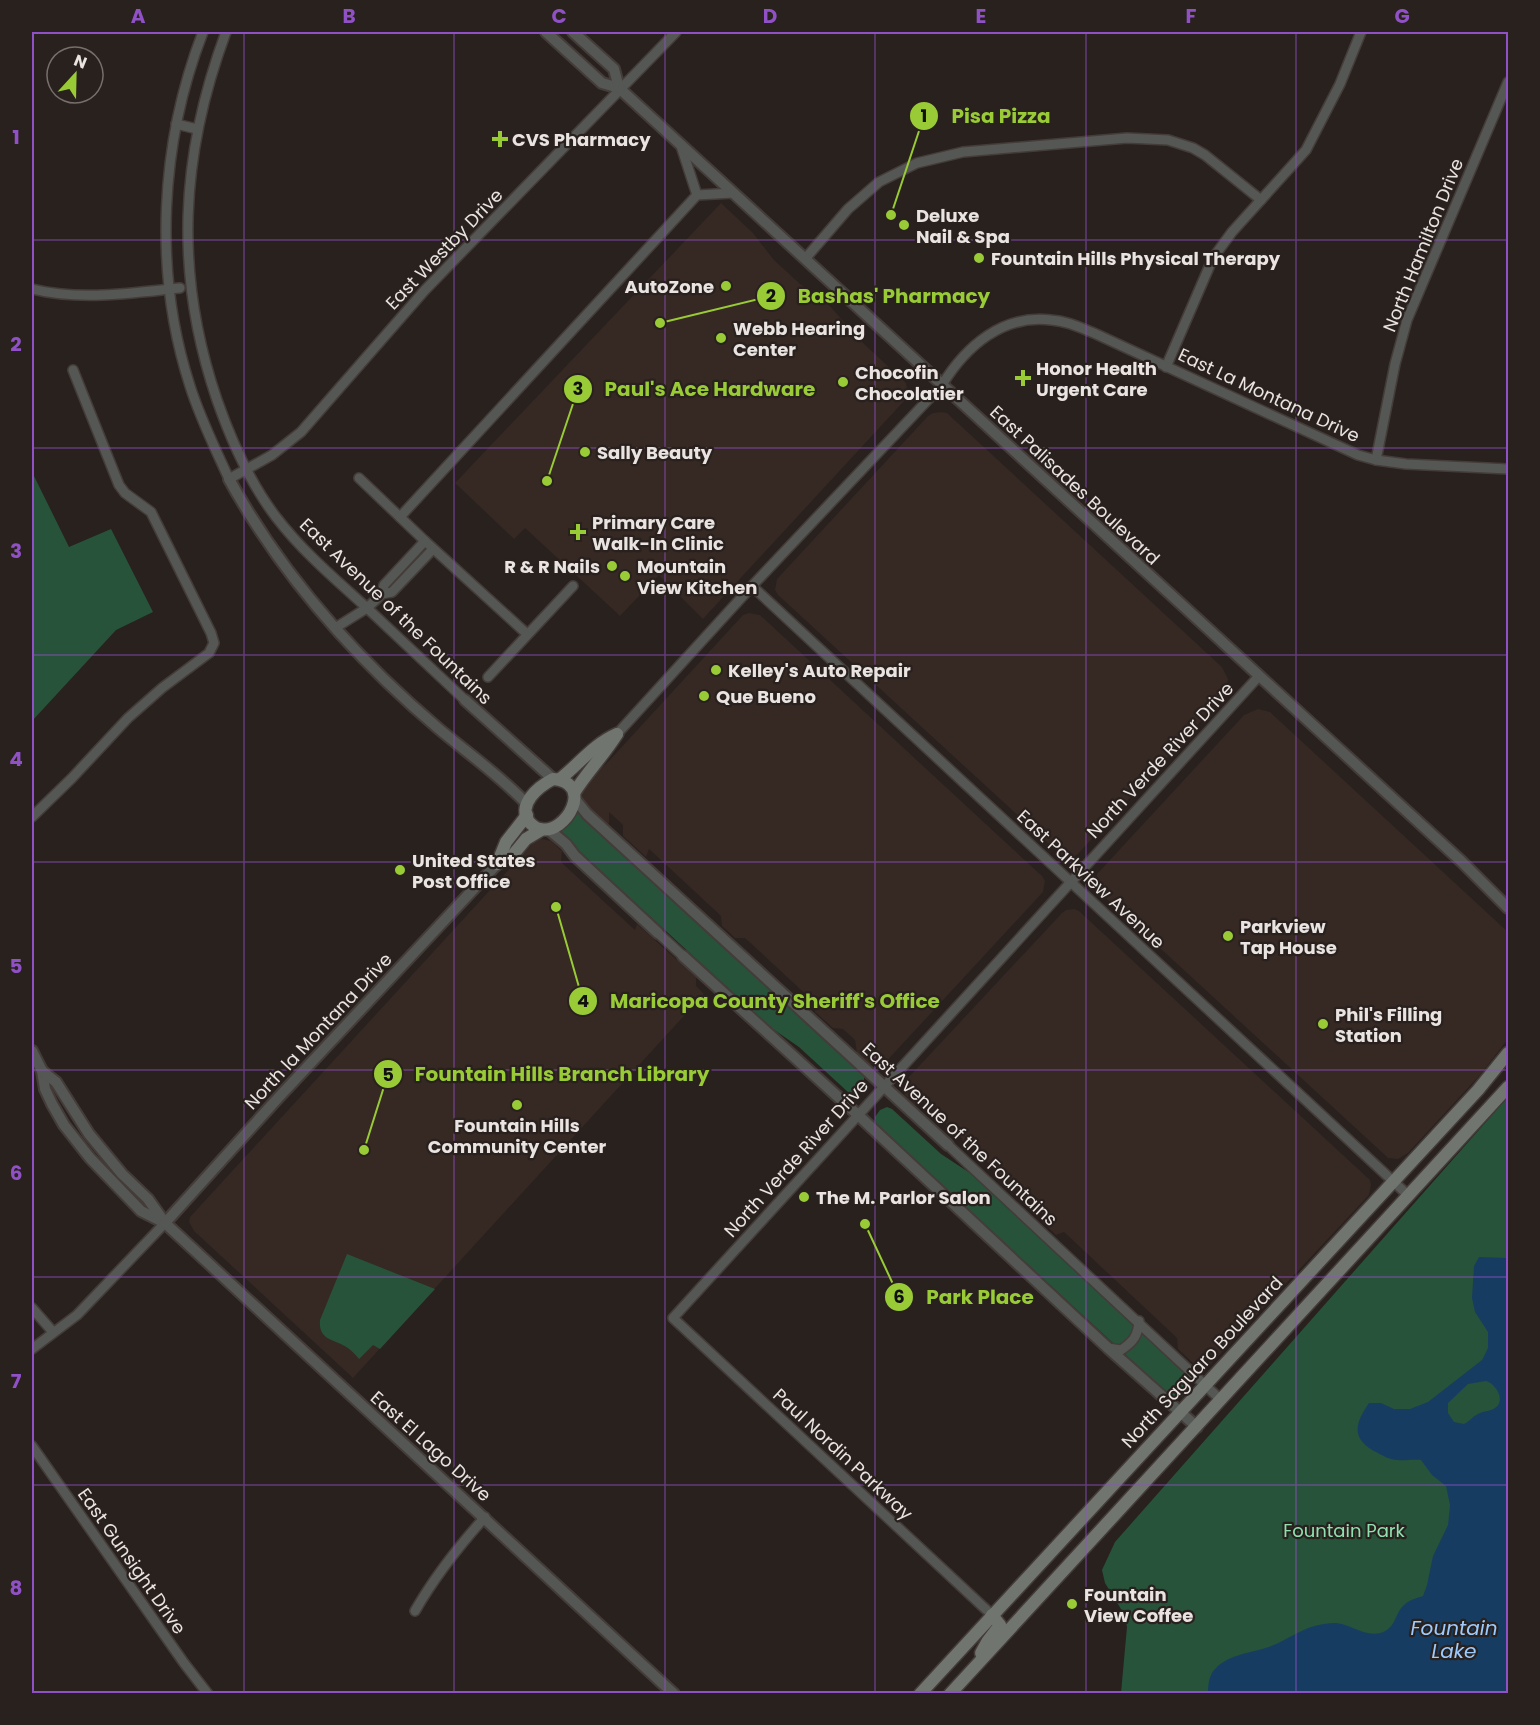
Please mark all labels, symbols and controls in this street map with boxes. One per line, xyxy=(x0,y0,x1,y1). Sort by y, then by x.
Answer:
text: A xyxy=(131,2,146,30)
text: B xyxy=(342,2,356,30)
text: C xyxy=(551,2,567,30)
text: D xyxy=(763,2,777,30)
text: E xyxy=(976,2,986,30)
text: F xyxy=(1186,2,1197,30)
text: G xyxy=(1394,2,1410,30)
north arrow xyxy=(45,45,105,105)
text: N xyxy=(71,49,90,74)
callout: Pisa Pizza xyxy=(909,97,1063,135)
text: Pisa Pizza xyxy=(951,102,1051,130)
text: 1 xyxy=(921,103,927,128)
text: 1 xyxy=(12,123,20,151)
place label: CVS Pharmacy xyxy=(512,127,651,152)
marker: CVS Pharmacy xyxy=(493,132,507,146)
street label: North Hamilton Drive xyxy=(1377,154,1469,336)
street label: East Westby Drive xyxy=(380,183,508,315)
place label: Deluxe Nail & Spa xyxy=(916,203,1010,249)
marker: Deluxe Nail & Spa xyxy=(897,218,911,232)
place label: Fountain Hills Physical Therapy xyxy=(991,246,1281,271)
marker: Fountain Hills Physical Therapy xyxy=(972,251,986,265)
place label: AutoZone xyxy=(624,274,714,299)
callout: Bashas' Pharmacy xyxy=(756,277,1002,315)
marker: AutoZone xyxy=(719,279,733,293)
text: Bashas' Pharmacy xyxy=(798,282,991,310)
text: 2 xyxy=(766,283,776,308)
place label: Webb Hearing Center xyxy=(733,316,865,362)
text: 2 xyxy=(10,330,22,358)
marker: Webb Hearing Center xyxy=(714,331,728,345)
street label: East La Montana Drive xyxy=(1174,342,1364,448)
place label: Honor Health Urgent Care xyxy=(1036,356,1157,402)
place label: Chocofin Chocolatier xyxy=(855,360,964,406)
marker: Honor Health Urgent Care xyxy=(1014,369,1032,387)
callout: Paul's Ace Hardware xyxy=(563,370,828,408)
text: Paul's Ace Hardware xyxy=(605,375,815,403)
marker: Chocofin Chocolatier xyxy=(836,375,850,389)
text: 3 xyxy=(573,376,583,401)
street label: East Palisades Boulevard xyxy=(985,400,1165,570)
place label: Sally Beauty xyxy=(597,440,713,465)
marker: Sally Beauty xyxy=(578,445,592,459)
place label: Primary Care Walk-In Clinic xyxy=(592,510,724,556)
street label: East Avenue of the Fountains xyxy=(294,512,498,710)
marker: Primary Care Walk-In Clinic xyxy=(569,523,587,541)
text: 3 xyxy=(10,537,22,565)
place label: R & R Nails xyxy=(504,554,600,579)
place label: Mountain View Kitchen xyxy=(637,554,757,600)
marker: R & R Nails xyxy=(605,559,619,573)
marker: Mountain View Kitchen xyxy=(618,569,632,583)
place label: Kelley's Auto Repair xyxy=(728,658,911,683)
marker: Kelley's Auto Repair xyxy=(709,663,723,677)
street label: North Verde River Drive xyxy=(1081,676,1239,844)
place label: Que Bueno xyxy=(716,684,816,709)
marker: Que Bueno xyxy=(697,689,711,703)
text: 4 xyxy=(9,745,23,773)
street label: East Parkview Avenue xyxy=(1012,804,1170,954)
place label: United States Post Office xyxy=(412,848,536,894)
marker: United States Post Office xyxy=(393,863,407,877)
place label: Parkview Tap House xyxy=(1240,914,1337,960)
marker: Parkview Tap House xyxy=(1221,929,1235,943)
street label: North la Montana Drive xyxy=(239,947,397,1115)
text: 5 xyxy=(10,952,23,980)
callout: Maricopa County Sheriff's Office xyxy=(568,982,952,1020)
text: Maricopa County Sheriff's Office xyxy=(610,987,940,1015)
text: 4 xyxy=(577,988,589,1013)
place label: Phil's Filling Station xyxy=(1335,1002,1442,1048)
marker: Phil's Filling Station xyxy=(1316,1017,1330,1031)
street label: East Avenue of the Fountains xyxy=(857,1037,1063,1231)
callout: Fountain Hills Branch Library xyxy=(373,1055,721,1093)
text: Fountain Hills Branch Library xyxy=(415,1060,710,1088)
text: 5 xyxy=(382,1062,394,1087)
street label: North Verde River Drive xyxy=(718,1073,874,1243)
marker: Fountain Hills Community Center xyxy=(510,1098,524,1112)
place label: Fountain Hills Community Center xyxy=(428,1113,607,1159)
text: 6 xyxy=(10,1159,22,1187)
place label: The M. Parlor Salon xyxy=(816,1185,991,1210)
marker: The M. Parlor Salon xyxy=(797,1190,811,1204)
street label: North Saguaro Boulevard xyxy=(1116,1271,1288,1453)
callout: Park Place xyxy=(884,1278,1046,1316)
text: Park Place xyxy=(926,1283,1034,1311)
text: 6 xyxy=(893,1284,905,1309)
text: 7 xyxy=(11,1367,22,1395)
street label: Paul Nordin Parkway xyxy=(768,1383,918,1525)
street label: East El Lago Drive xyxy=(365,1385,497,1507)
street label: East Gunsight Drive xyxy=(72,1483,192,1639)
park label: Fountain Park xyxy=(1283,1518,1406,1543)
text: 8 xyxy=(10,1574,22,1602)
place label: Fountain View Coffee xyxy=(1084,1582,1193,1628)
marker: Fountain View Coffee xyxy=(1065,1597,1079,1611)
water label: Fountain Lake xyxy=(1411,1614,1498,1665)

